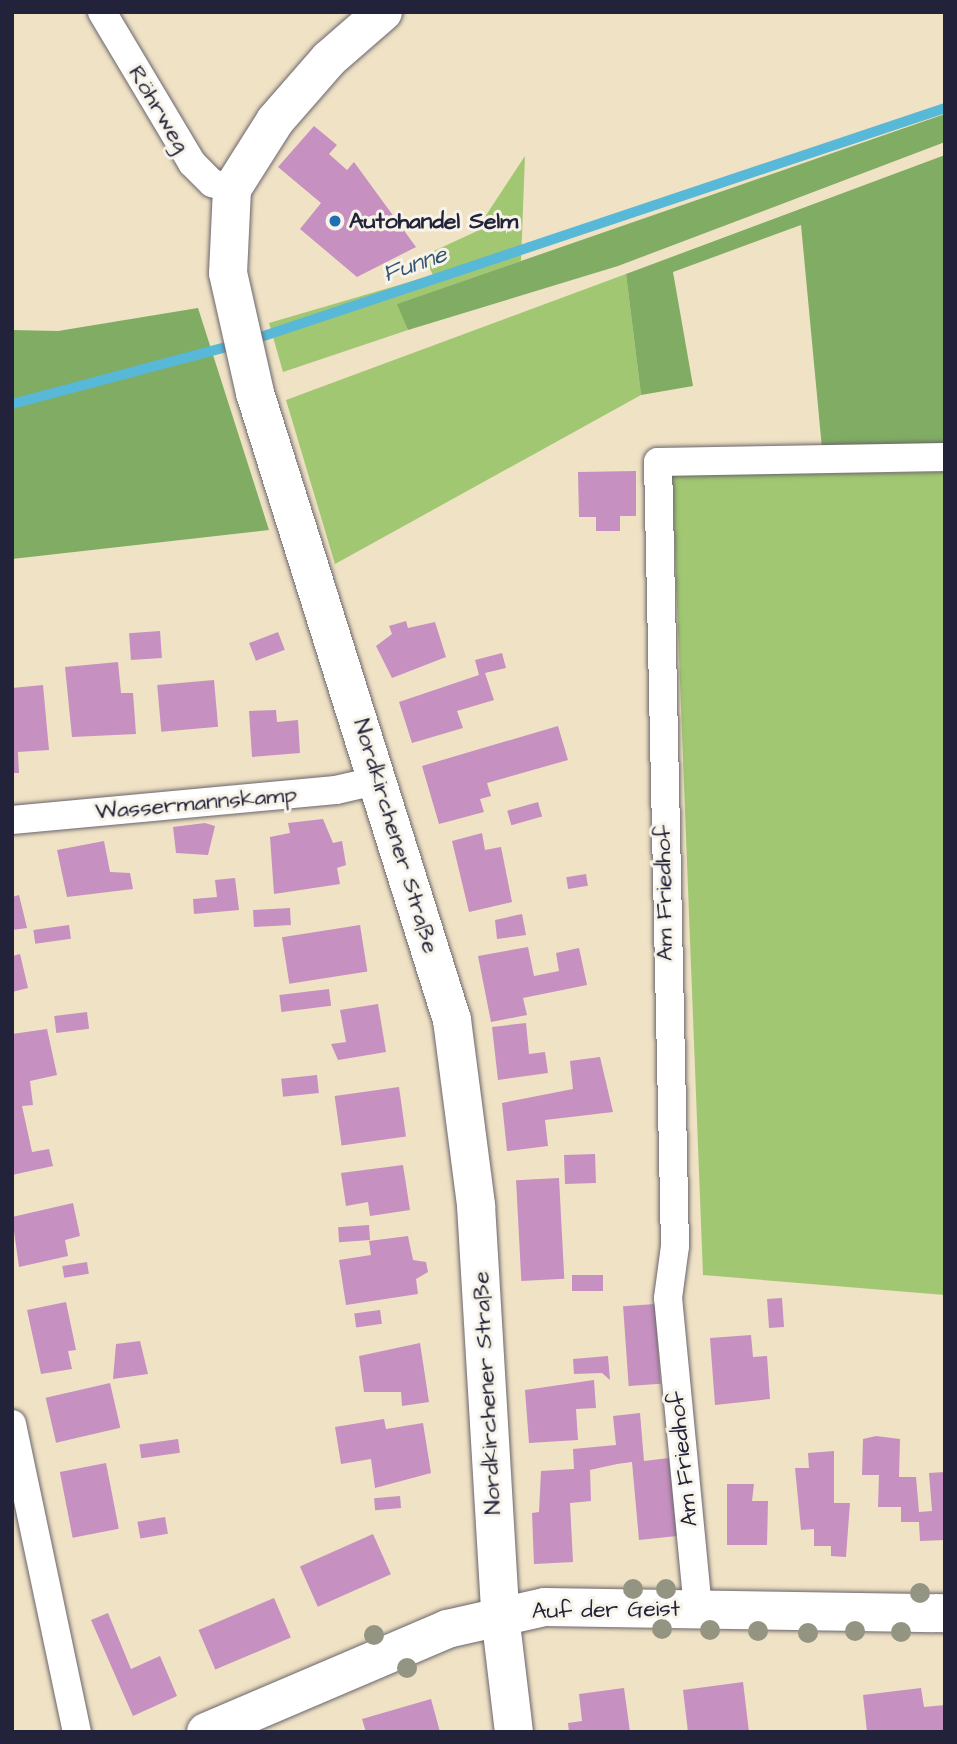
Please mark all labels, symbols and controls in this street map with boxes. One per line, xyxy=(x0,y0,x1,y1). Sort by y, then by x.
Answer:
street label: Röhrweg xyxy=(122,61,196,157)
place label: Autohandel Selm xyxy=(349,207,518,235)
marker: Autohandel Selm xyxy=(327,213,343,229)
water label: Funne xyxy=(379,241,451,289)
street label: Nordkirchener Straße xyxy=(347,715,445,957)
street label: Wassermannskamp xyxy=(94,780,298,826)
street label: Am Friedhof xyxy=(649,825,679,961)
street label: Nordkirchener Straße xyxy=(467,1271,507,1515)
street label: Am Friedhof xyxy=(662,1390,704,1528)
street label: Auf der Geist xyxy=(532,1595,680,1625)

